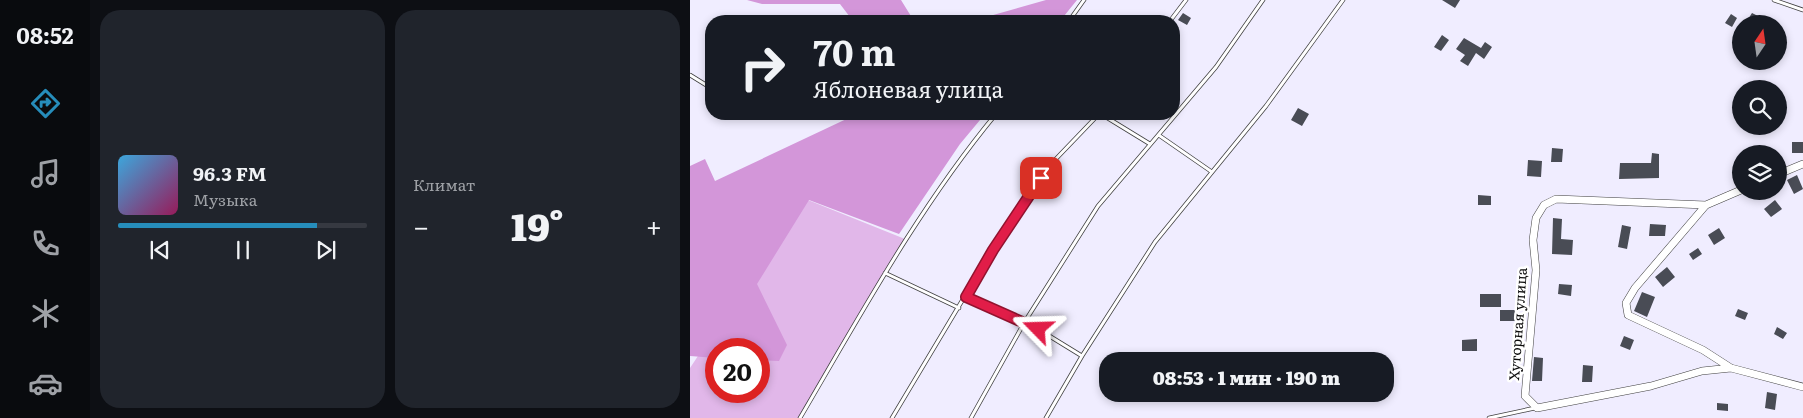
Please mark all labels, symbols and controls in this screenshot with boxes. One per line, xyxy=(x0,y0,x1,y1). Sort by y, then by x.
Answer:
north arrow xyxy=(1732,15,1788,70)
map controls xyxy=(1732,15,1787,200)
text: 08:52 xyxy=(16,18,74,51)
text: 70 m xyxy=(813,25,895,77)
icon: right xyxy=(730,35,795,100)
text: Яблоневая улица xyxy=(813,72,1003,105)
button: search xyxy=(1732,80,1787,135)
icon: directions xyxy=(28,86,63,121)
button: layers xyxy=(1732,145,1787,200)
icon: music xyxy=(28,156,63,191)
pin xyxy=(1020,157,1062,199)
text: 96.3 FM xyxy=(193,159,266,187)
icon: arrive xyxy=(1027,164,1055,192)
text: Климат xyxy=(413,172,475,196)
text: Музыка xyxy=(193,187,257,211)
text: 19° xyxy=(511,196,564,253)
text: − xyxy=(413,204,429,246)
text: + xyxy=(646,204,662,246)
icon: phone xyxy=(28,226,63,261)
icon: previous xyxy=(146,236,174,264)
icon: pause xyxy=(229,236,257,264)
icon: next xyxy=(312,236,340,264)
street label: Хуторная улица xyxy=(1503,266,1531,381)
icon: climate xyxy=(28,296,63,331)
position arrow xyxy=(1011,302,1063,354)
speed limit sign: 20 xyxy=(705,338,770,403)
text: 08:53 · 1 мин · 190 m xyxy=(1153,363,1340,391)
icon: car xyxy=(28,366,63,401)

